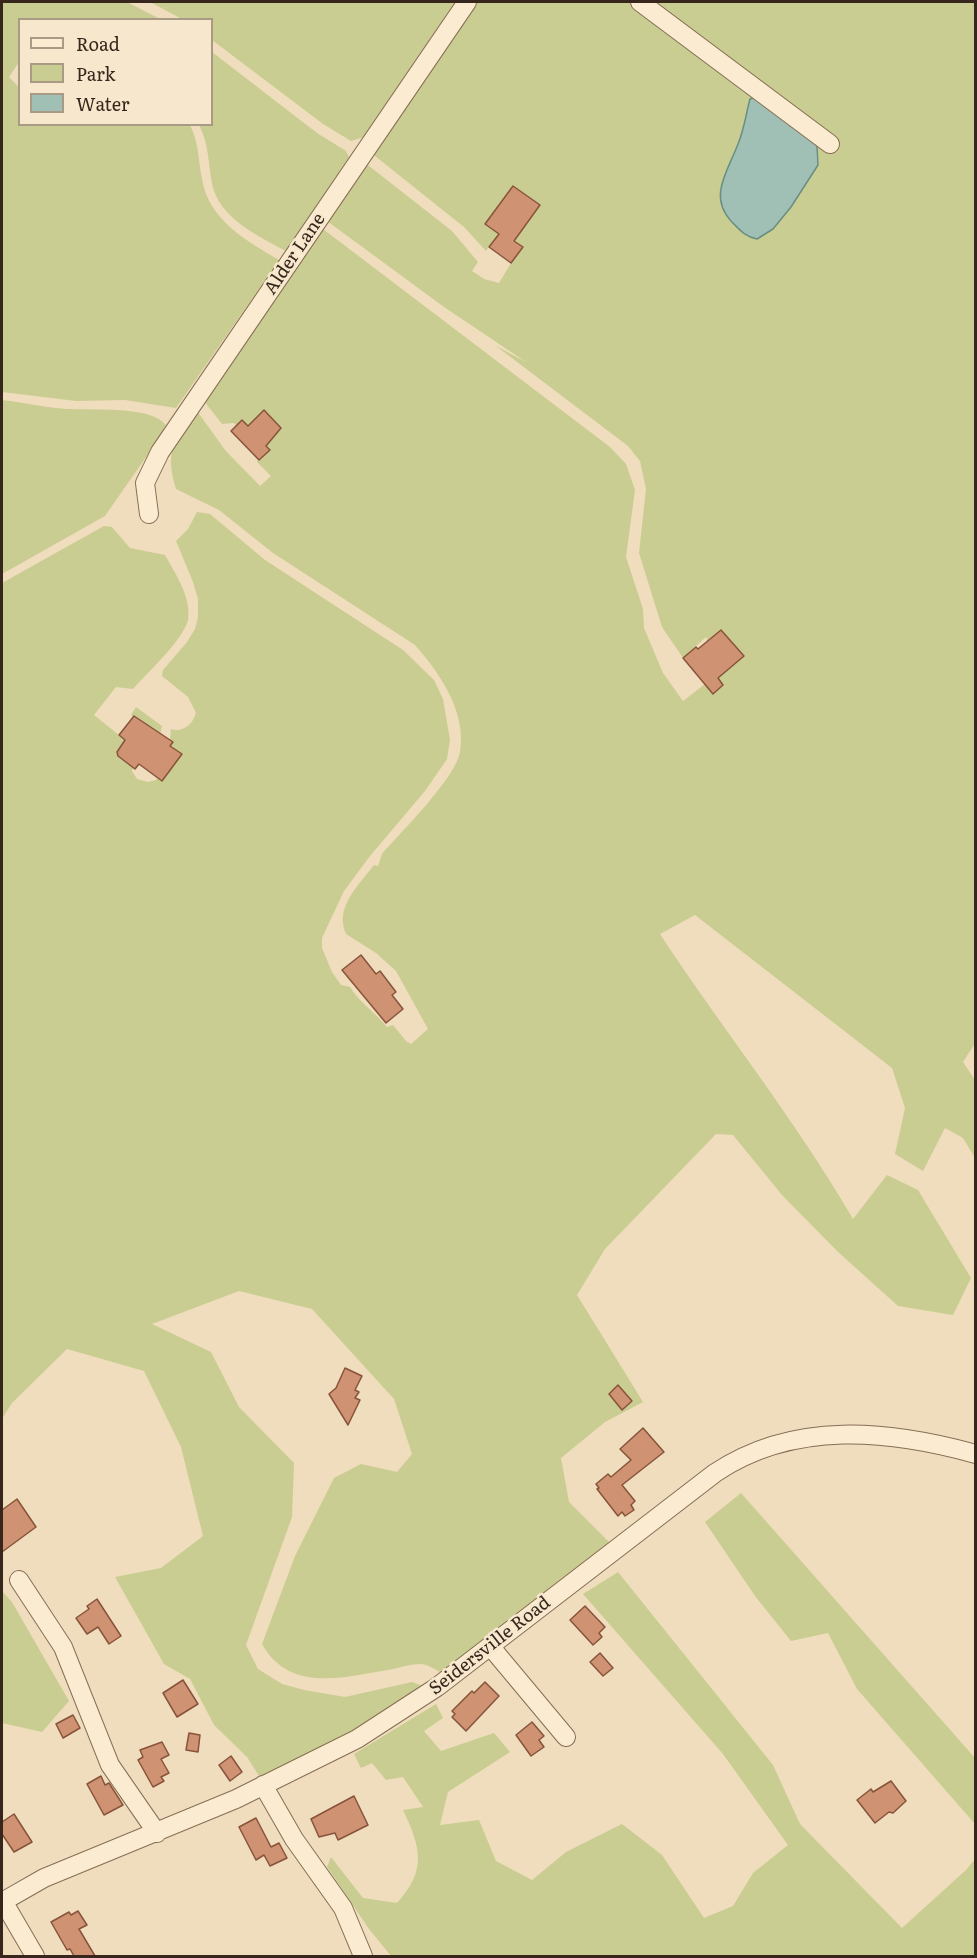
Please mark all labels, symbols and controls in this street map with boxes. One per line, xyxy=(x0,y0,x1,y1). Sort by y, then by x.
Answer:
legend xyxy=(18,18,213,126)
text: Road xyxy=(76,30,120,57)
text: Park xyxy=(76,60,115,87)
text: Water xyxy=(76,90,129,117)
street label: Alder Lane xyxy=(260,209,330,299)
street label: Seidersville Road xyxy=(425,1592,555,1700)

